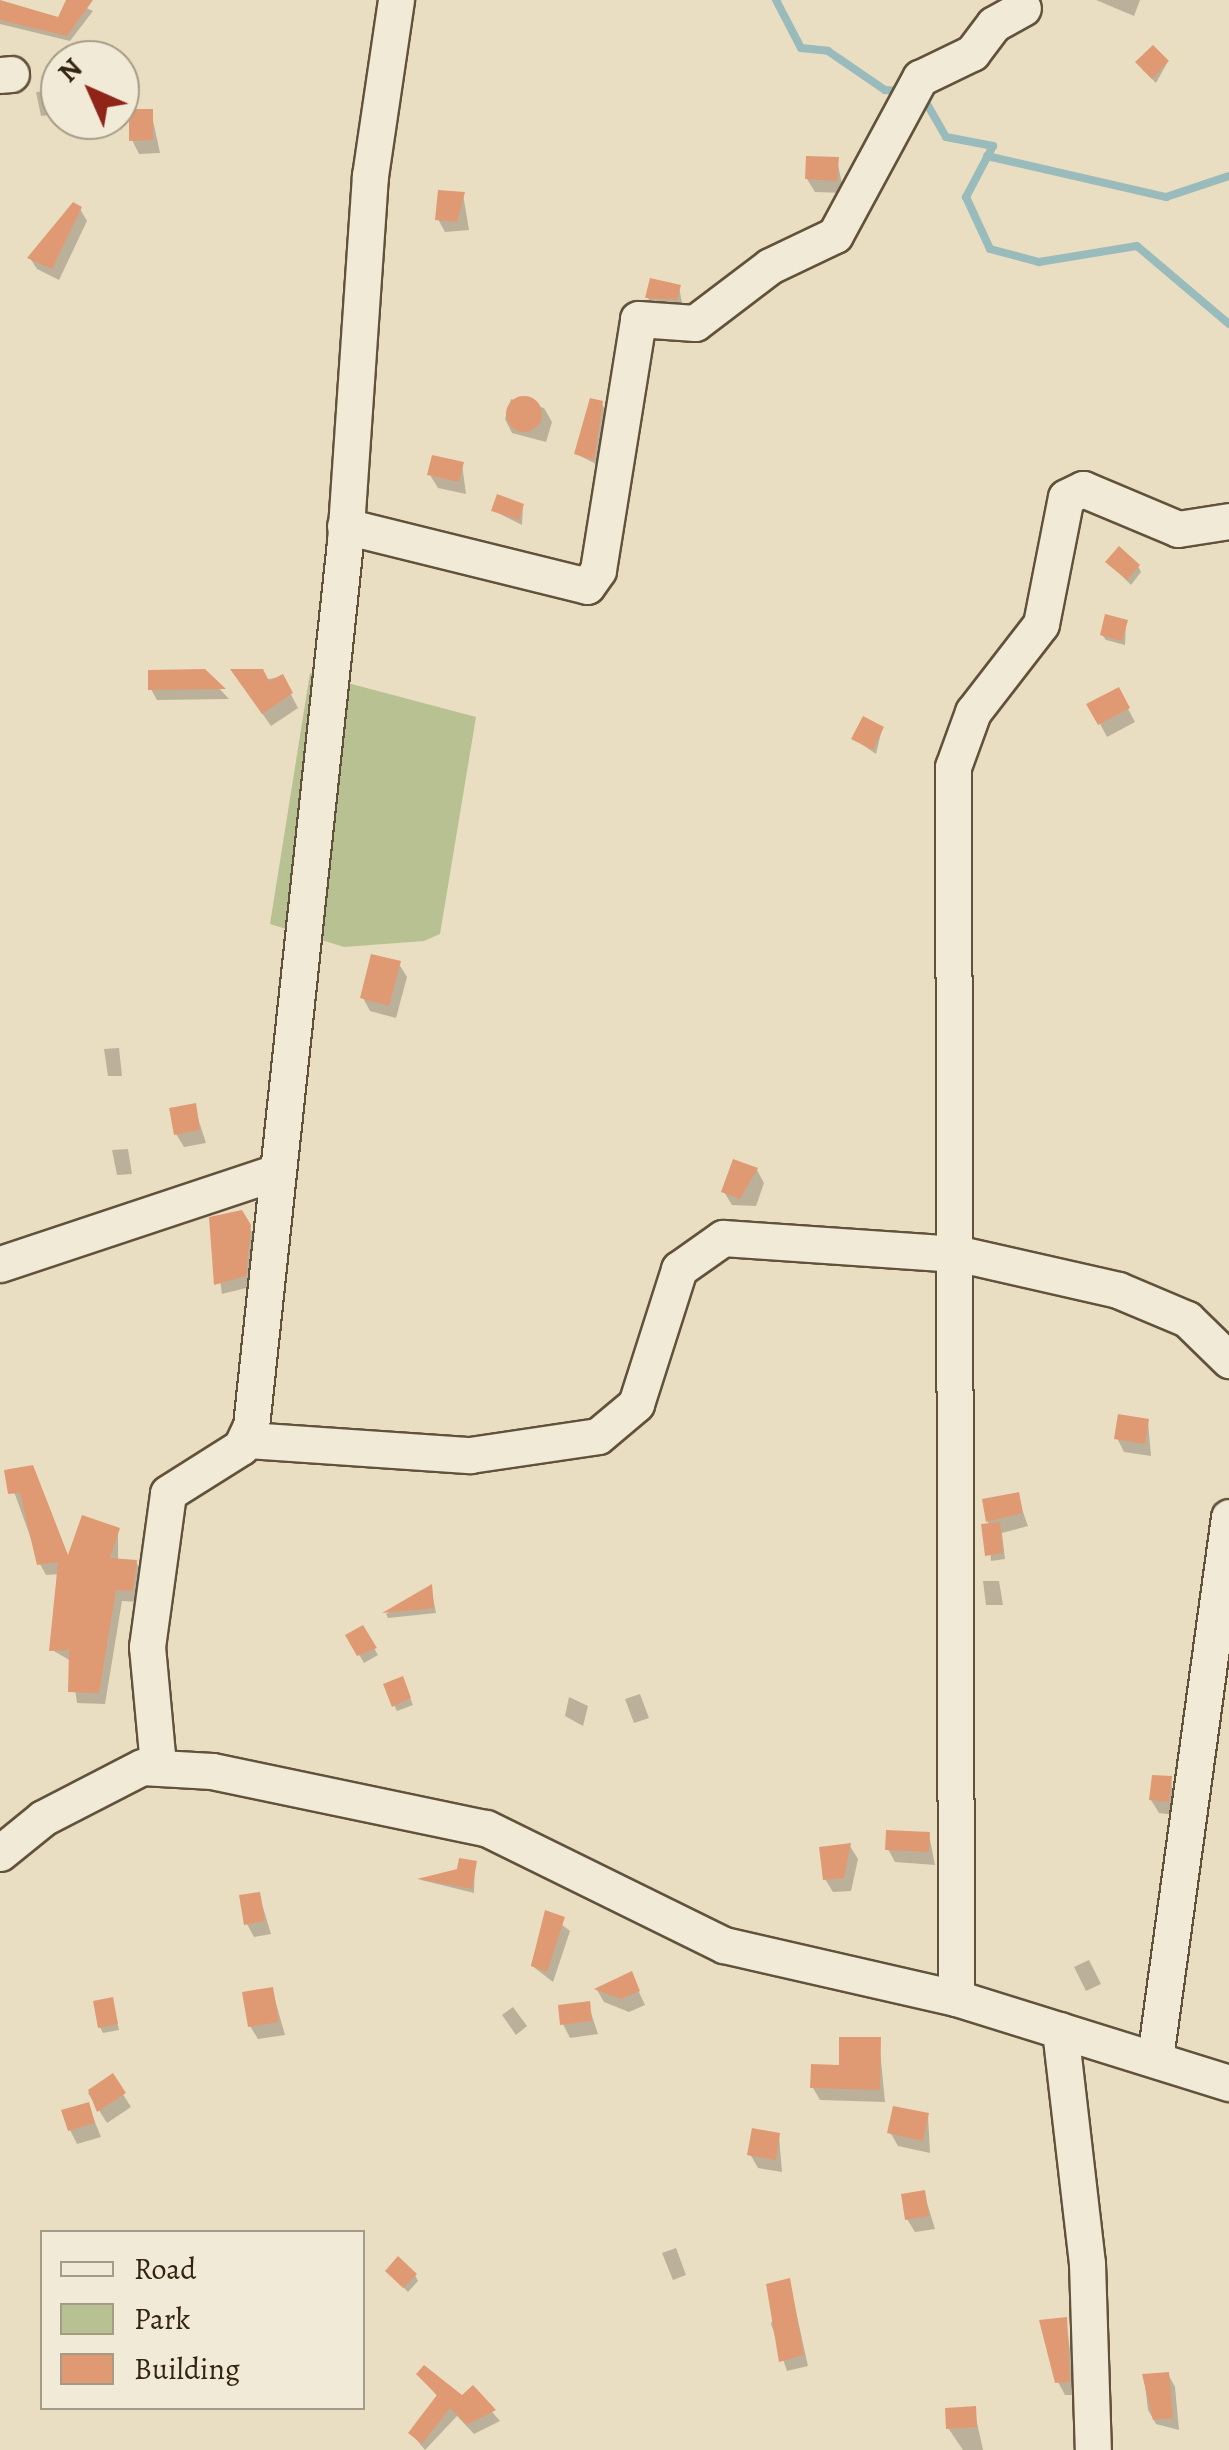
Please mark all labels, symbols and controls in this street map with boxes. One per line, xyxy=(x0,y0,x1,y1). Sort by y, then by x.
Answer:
north arrow xyxy=(40,40,140,140)
text: N xyxy=(50,50,91,91)
legend xyxy=(40,2230,365,2410)
text: Road xyxy=(134,2249,196,2289)
text: Park xyxy=(134,2299,190,2339)
text: Building xyxy=(134,2349,240,2389)

